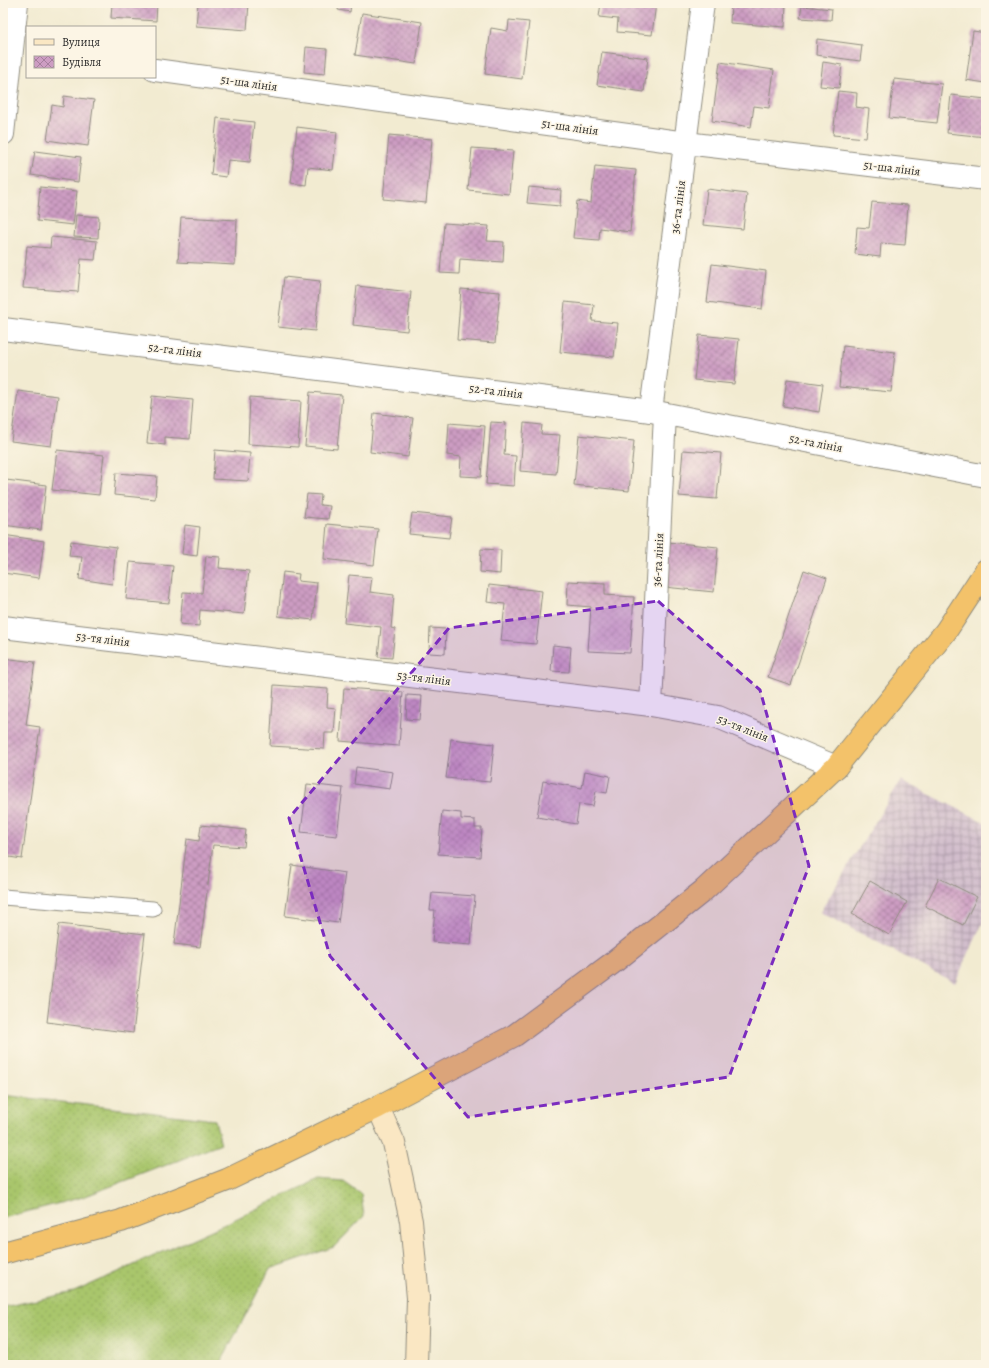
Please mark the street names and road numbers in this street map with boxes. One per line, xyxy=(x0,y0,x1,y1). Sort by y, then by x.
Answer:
street label: 51-ша лінія xyxy=(220,71,279,95)
street label: 51-ша лінія xyxy=(541,115,600,139)
street label: 51-ша лінія xyxy=(863,157,921,179)
street label: 36-та лінія xyxy=(667,179,689,235)
street label: 52-га лінія xyxy=(147,339,203,361)
street label: 52-га лінія xyxy=(468,380,524,402)
street label: 52-га лінія xyxy=(788,430,844,456)
street label: 36-та лінія xyxy=(649,532,667,587)
street label: 53-тя лінія xyxy=(75,628,131,650)
street label: 53-тя лінія xyxy=(396,667,452,689)
street label: 53-тя лінія xyxy=(715,711,771,746)

